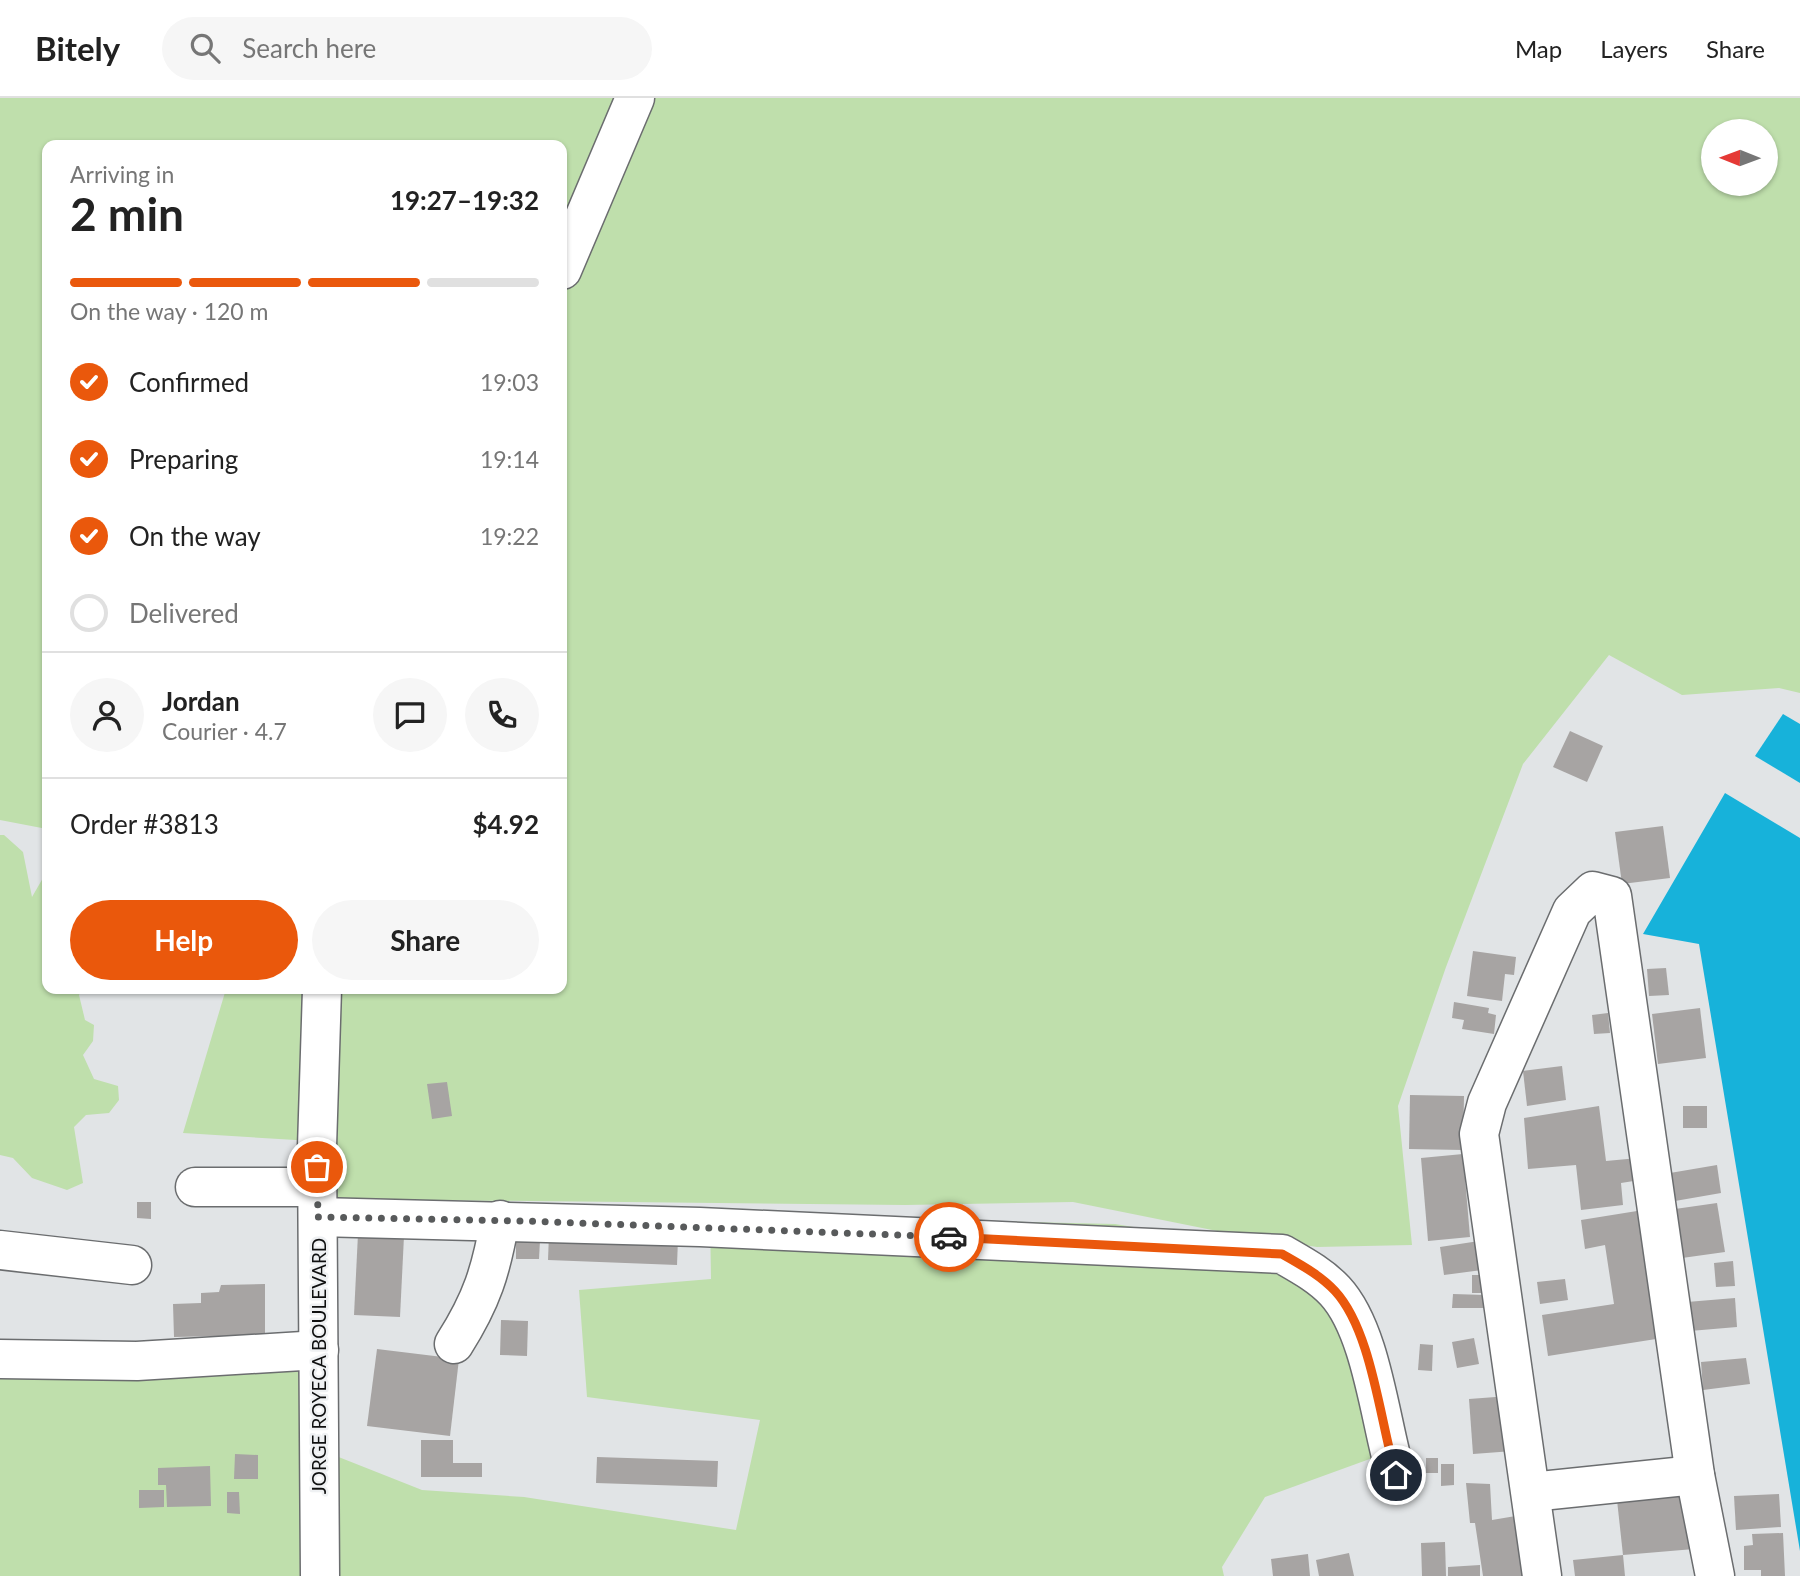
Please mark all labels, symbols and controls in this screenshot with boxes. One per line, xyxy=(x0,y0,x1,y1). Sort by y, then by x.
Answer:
search box xyxy=(162,17,652,80)
text: Bitely xyxy=(35,28,120,68)
icon: search xyxy=(186,29,224,67)
text: Search here xyxy=(242,32,376,64)
text: Map xyxy=(1515,34,1562,63)
text: Layers xyxy=(1600,34,1668,63)
text: Share xyxy=(1706,34,1765,63)
north arrow xyxy=(1701,119,1778,196)
map controls xyxy=(1701,119,1778,196)
text: Arriving in xyxy=(70,160,174,188)
text: 19:27–19:32 xyxy=(390,184,539,216)
text: 2 min xyxy=(70,186,184,241)
text: On the way · 120 m xyxy=(70,297,269,325)
icon: check xyxy=(70,363,108,401)
text: Confirmed xyxy=(129,366,249,398)
text: 19:03 xyxy=(480,368,539,396)
icon: check xyxy=(70,440,108,478)
text: Preparing xyxy=(129,443,238,475)
text: 19:14 xyxy=(480,445,539,473)
icon: check xyxy=(70,517,108,555)
text: On the way xyxy=(129,520,261,552)
text: 19:22 xyxy=(480,522,539,550)
text: Delivered xyxy=(129,597,239,629)
button: person xyxy=(70,678,144,752)
button: chat xyxy=(373,678,447,752)
button: phone xyxy=(465,678,539,752)
text: Jordan xyxy=(162,685,240,717)
text: Courier · 4.7 xyxy=(162,717,287,745)
text: Order #3813 xyxy=(70,808,219,840)
text: $4.92 xyxy=(473,808,539,840)
button: Help xyxy=(70,900,298,980)
button: Share xyxy=(312,900,539,980)
pin xyxy=(287,1137,347,1197)
icon: bag xyxy=(298,1148,336,1186)
courier xyxy=(914,1202,984,1272)
icon: car xyxy=(930,1218,968,1256)
street label: JORGE ROYECA BOULEVARD xyxy=(307,1238,330,1494)
pin xyxy=(1366,1445,1426,1505)
icon: home xyxy=(1377,1456,1415,1494)

